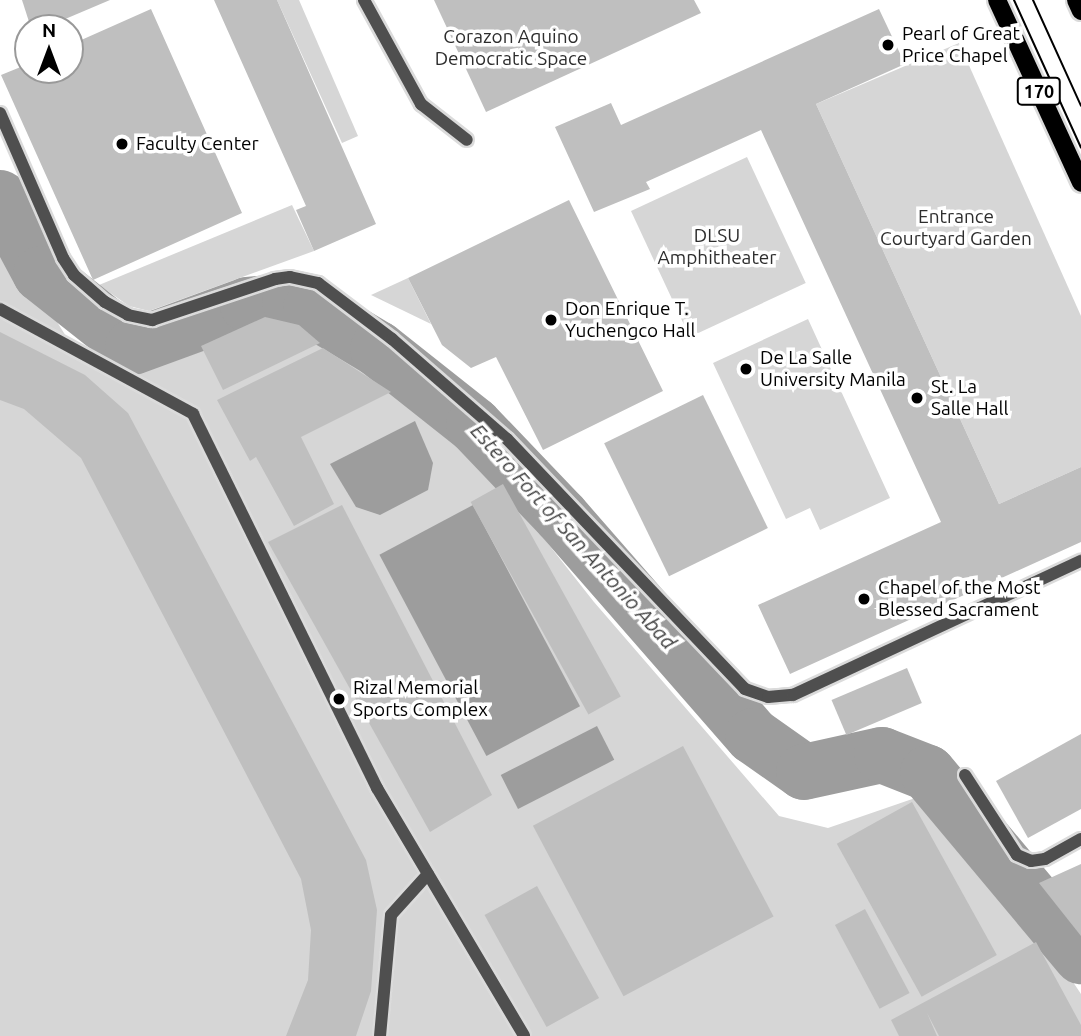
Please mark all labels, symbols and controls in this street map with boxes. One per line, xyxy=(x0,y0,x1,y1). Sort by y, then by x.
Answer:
north arrow xyxy=(14,14,84,84)
text: N xyxy=(42,19,56,41)
place label: Pearl of Great Price Chapel xyxy=(902,23,1020,67)
park label: Corazon Aquino Democratic Space xyxy=(435,26,587,70)
marker: Pearl of Great Price Chapel xyxy=(880,37,896,53)
road number: 170 xyxy=(1016,76,1062,106)
place label: Faculty Center xyxy=(136,133,259,155)
marker: Faculty Center xyxy=(114,136,130,152)
park label: Entrance Courtyard Garden xyxy=(880,206,1032,250)
park label: DLSU Amphitheater xyxy=(657,225,777,269)
place label: Don Enrique T. Yuchengco Hall xyxy=(565,298,696,342)
marker: Don Enrique T. Yuchengco Hall xyxy=(543,312,559,328)
place label: De La Salle University Manila xyxy=(760,347,906,391)
marker: De La Salle University Manila xyxy=(738,361,754,377)
place label: St. La Salle Hall xyxy=(931,376,1009,420)
marker: St. La Salle Hall xyxy=(909,390,925,406)
water label: Estero Fort of San Antonio Abad xyxy=(466,418,682,654)
place label: Chapel of the Most Blessed Sacrament xyxy=(878,577,1040,621)
marker: Chapel of the Most Blessed Sacrament xyxy=(856,591,872,607)
place label: Rizal Memorial Sports Complex xyxy=(353,677,488,721)
marker: Rizal Memorial Sports Complex xyxy=(331,691,347,707)

